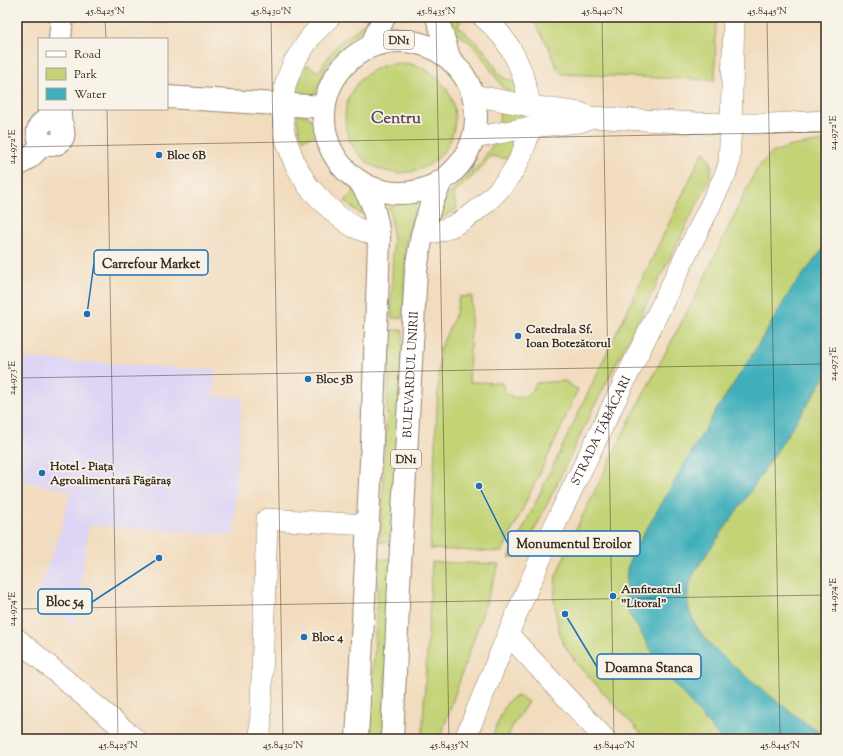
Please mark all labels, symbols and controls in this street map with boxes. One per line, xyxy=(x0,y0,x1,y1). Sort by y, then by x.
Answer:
text: 45.8425°N xyxy=(85,4,125,19)
text: 45.8430°N xyxy=(251,4,291,19)
text: 45.8435°N xyxy=(417,4,455,19)
text: 45.8440°N xyxy=(581,4,623,19)
text: 45.8445°N xyxy=(747,4,787,19)
road number: DN1 xyxy=(384,31,414,49)
legend xyxy=(38,38,168,110)
text: Road xyxy=(74,46,101,64)
text: Park xyxy=(74,66,97,84)
text: Water xyxy=(74,86,107,104)
district label: Centru xyxy=(371,108,422,131)
text: 24.972°E xyxy=(826,116,841,150)
text: 24.972°E xyxy=(5,130,20,164)
place label: Bloc 6B xyxy=(166,147,206,165)
marker: Bloc 6B xyxy=(154,150,164,160)
callout: Carrefour Market xyxy=(94,250,208,275)
text: Carrefour Market xyxy=(102,256,201,274)
street label: BULEVARDUL UNIRII xyxy=(399,311,424,438)
place label: Catedrala Sf. Ioan Botezătorul xyxy=(525,321,611,353)
marker: Catedrala Sf. Ioan Botezătorul xyxy=(513,331,523,341)
text: 24.973°E xyxy=(826,347,841,381)
text: 24.973°E xyxy=(5,361,20,395)
place label: Bloc 5B xyxy=(315,371,353,389)
street label: STRADA TĂBĂCARI xyxy=(567,373,636,489)
marker: Bloc 5B xyxy=(303,374,313,384)
road number: DN1 xyxy=(391,450,421,468)
place label: Hotel - Piața Agroalimentară Făgăraș xyxy=(49,458,171,490)
marker: Hotel - Piața Agroalimentară Făgăraș xyxy=(37,468,47,478)
callout: Monumentul Eroilor xyxy=(508,531,640,556)
text: Monumentul Eroilor xyxy=(516,536,632,554)
text: 24.974°E xyxy=(826,578,841,612)
place label: Amfiteatrul "Litoral" xyxy=(620,581,682,613)
callout: Bloc 54 xyxy=(38,589,92,614)
marker: Amfiteatrul "Litoral" xyxy=(608,591,618,601)
text: 24.974°E xyxy=(5,592,20,626)
text: Bloc 54 xyxy=(46,594,85,612)
place label: Bloc 4 xyxy=(311,629,343,647)
marker: Bloc 4 xyxy=(299,632,309,642)
callout: Doamna Stanca xyxy=(597,654,701,679)
text: Doamna Stanca xyxy=(605,660,693,678)
text: 45.8425°N xyxy=(98,738,138,753)
text: 45.8430°N xyxy=(263,738,303,753)
text: 45.8435°N xyxy=(430,738,468,753)
text: 45.8440°N xyxy=(593,738,635,753)
text: 45.8445°N xyxy=(760,738,800,753)

